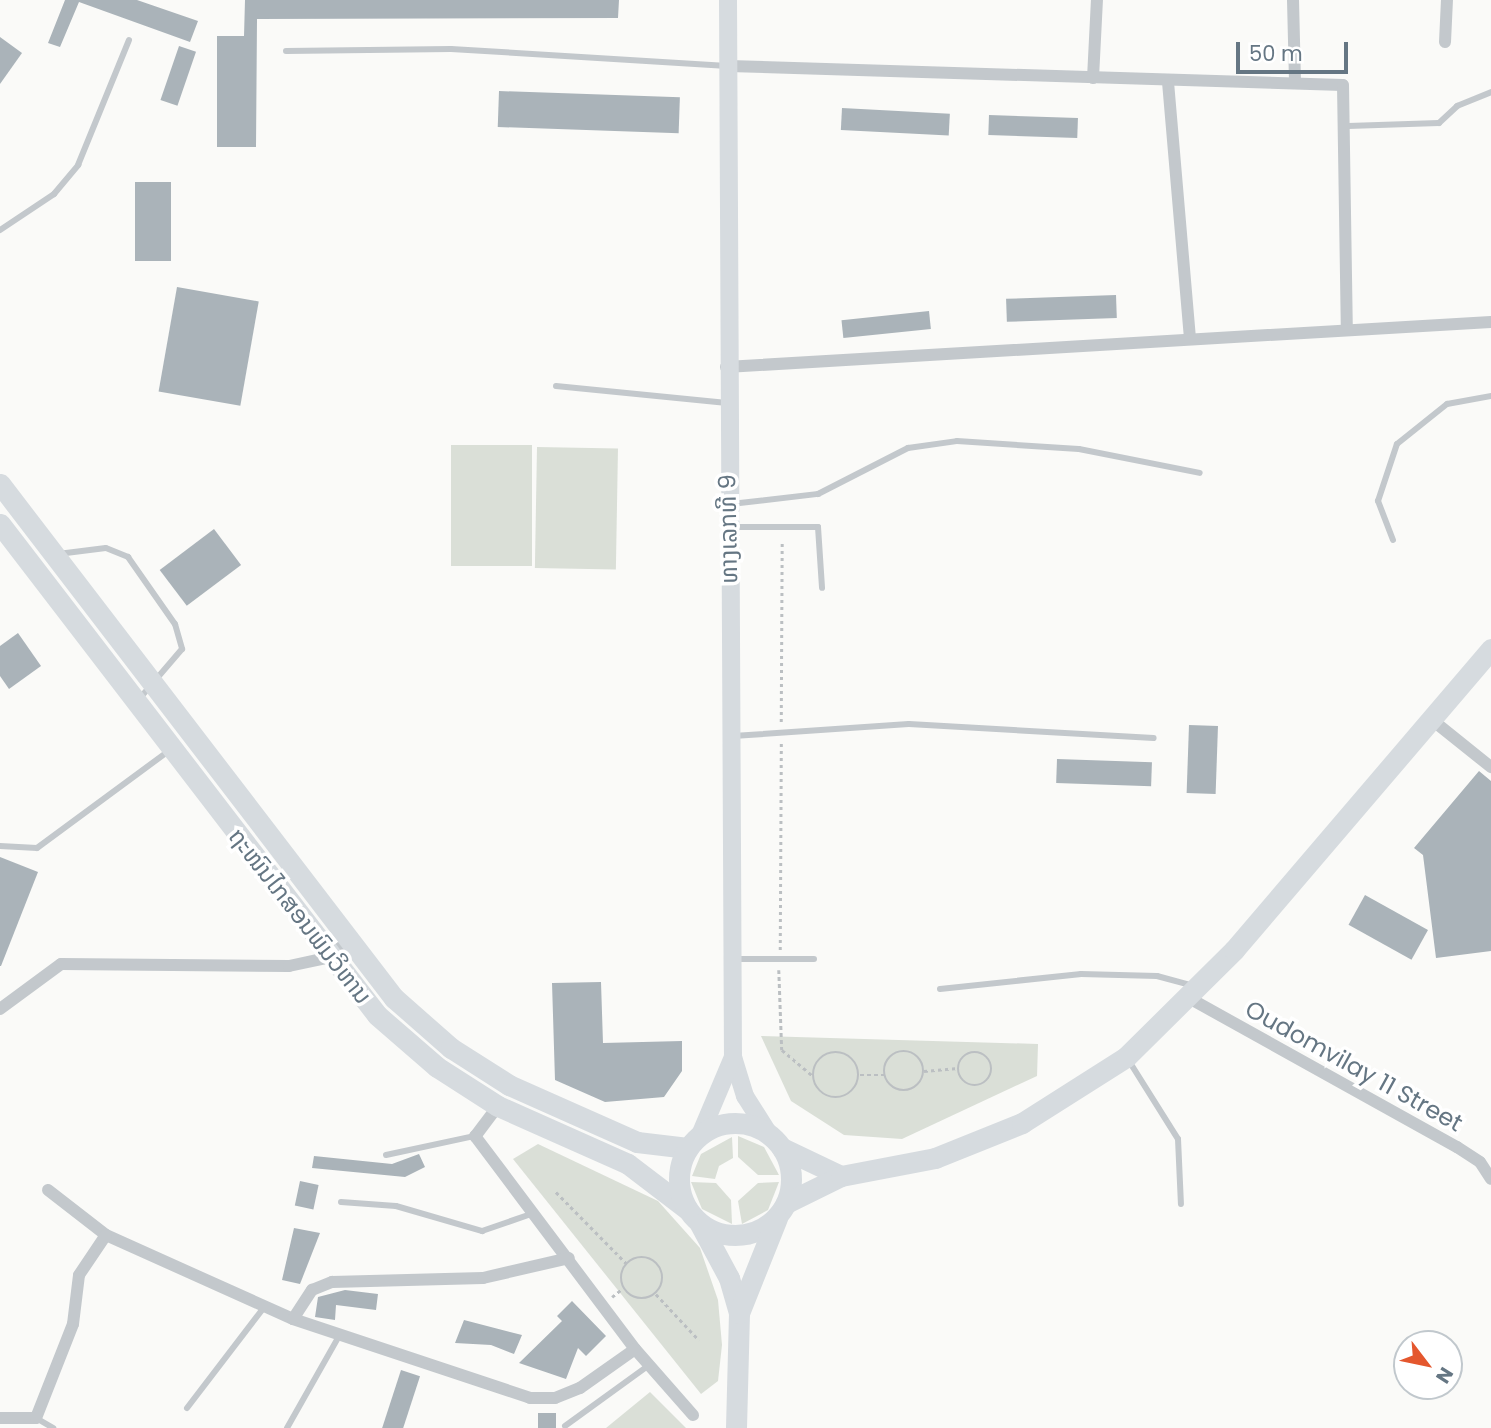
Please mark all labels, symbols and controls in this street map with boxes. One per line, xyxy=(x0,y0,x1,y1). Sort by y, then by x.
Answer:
scale bar xyxy=(1239,28,1351,72)
text: 50 m xyxy=(1249,39,1303,68)
street label: ທາງເລກທີ 9 xyxy=(713,474,743,584)
street label: ຖະໜົນໄກສອນພົມວິຫານ xyxy=(222,822,378,1010)
street label: Oudomvilay 11 Street xyxy=(1240,994,1468,1138)
north arrow xyxy=(1393,1330,1463,1400)
text: N xyxy=(1429,1362,1460,1389)

